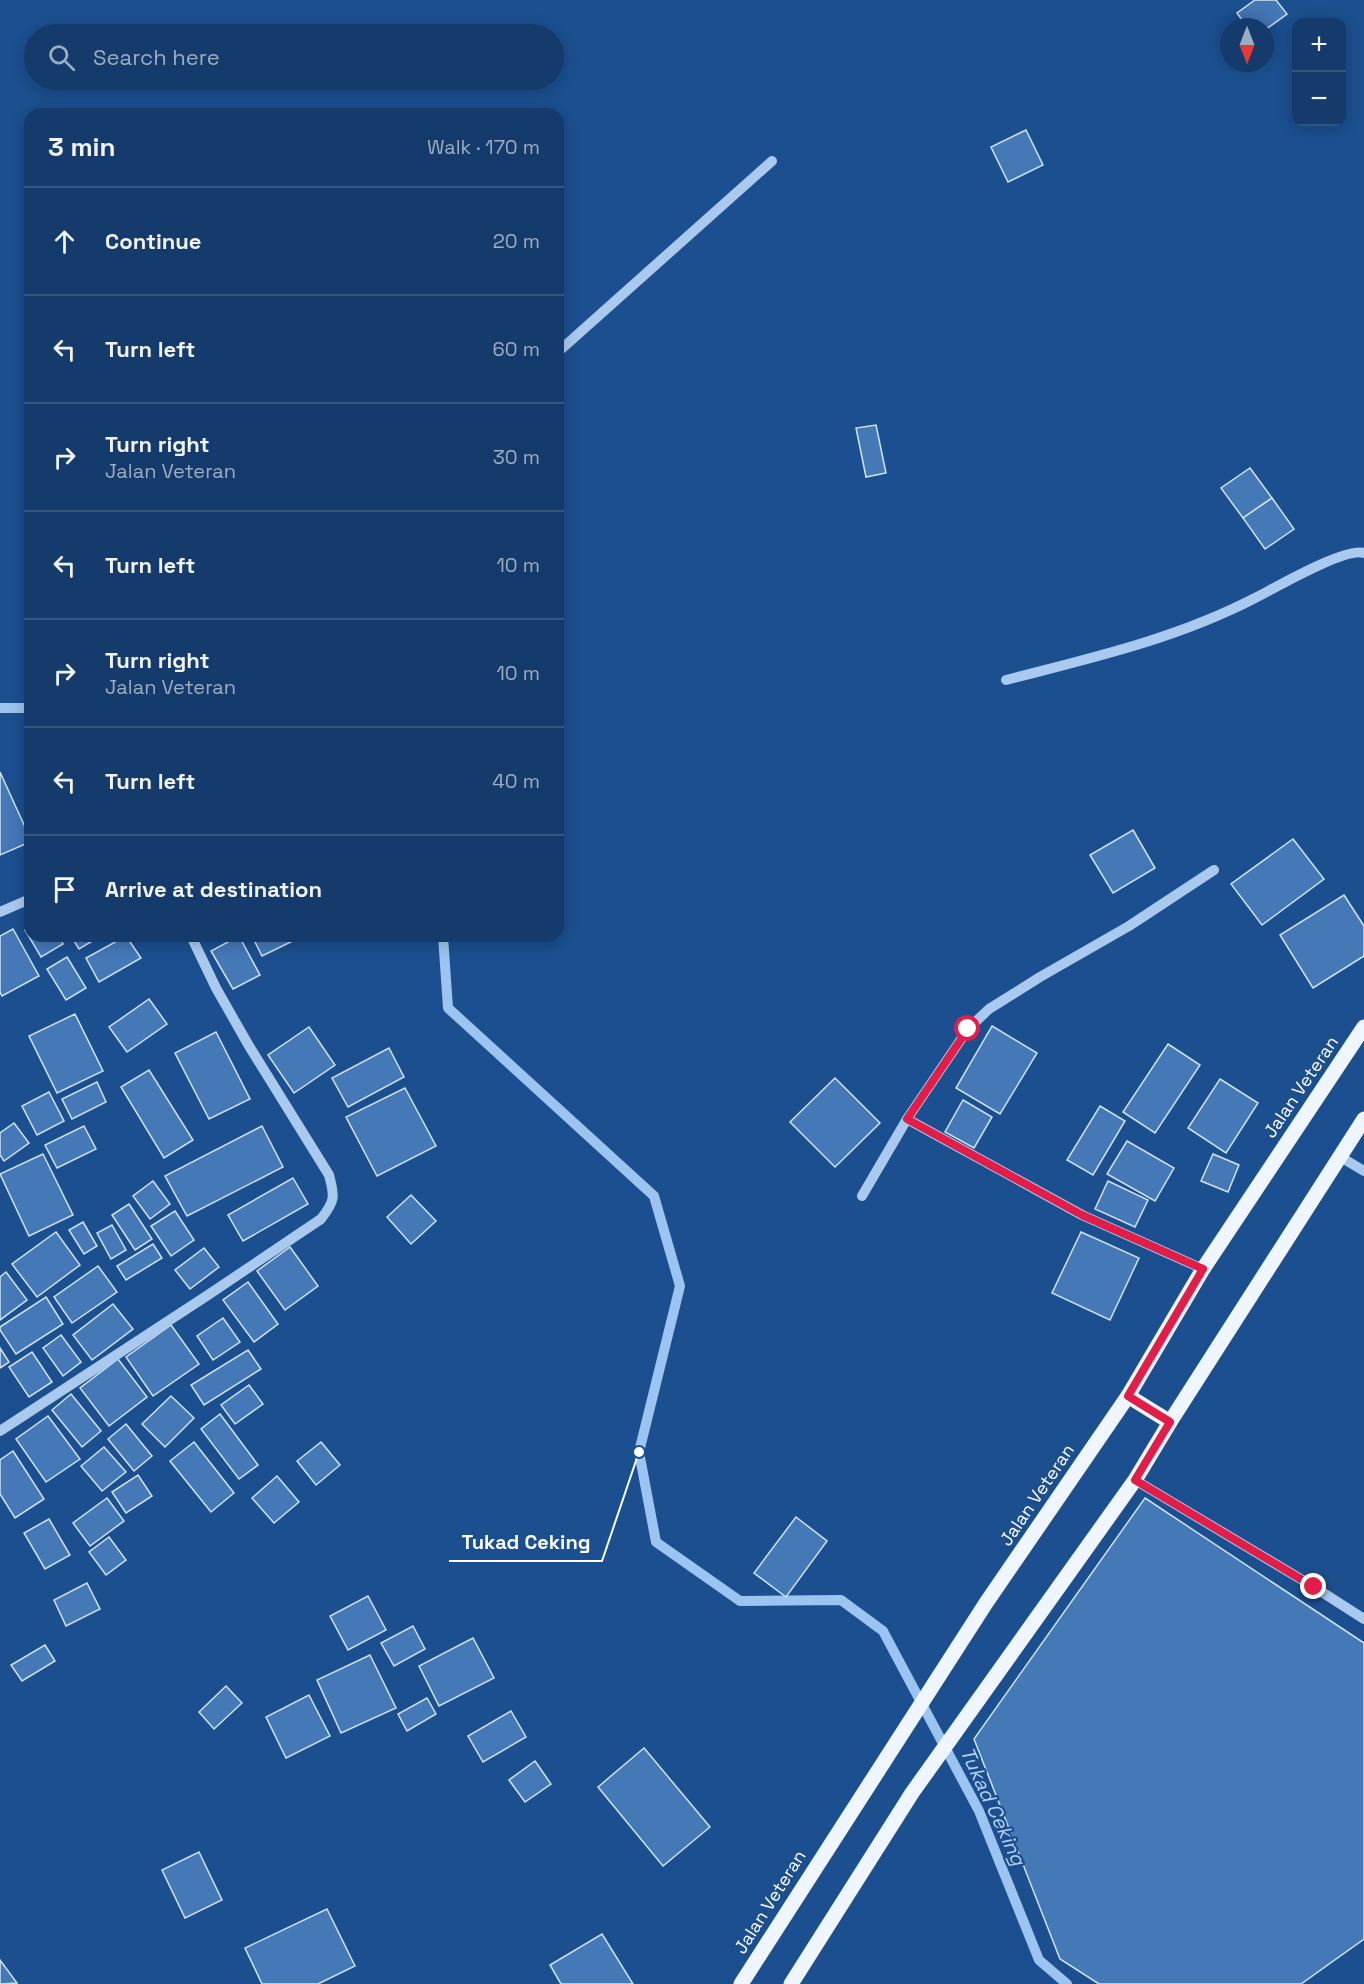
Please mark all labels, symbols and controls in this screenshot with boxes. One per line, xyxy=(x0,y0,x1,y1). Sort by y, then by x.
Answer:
north arrow xyxy=(1220,18,1274,72)
map controls xyxy=(1292,18,1346,126)
button: + xyxy=(1292,18,1346,72)
search box xyxy=(24,24,564,90)
icon: search xyxy=(45,41,78,74)
text: Search here xyxy=(93,43,220,71)
button: − xyxy=(1292,72,1346,126)
text: 3 min xyxy=(48,130,116,164)
text: Walk · 170 m xyxy=(427,134,540,160)
icon: ahead xyxy=(48,225,81,258)
text: Continue xyxy=(105,227,201,255)
text: 20 m xyxy=(493,228,540,254)
icon: left xyxy=(48,333,81,366)
text: Turn left xyxy=(105,335,195,363)
text: 60 m xyxy=(493,336,540,362)
text: Turn right xyxy=(105,430,210,458)
icon: right xyxy=(48,441,81,474)
text: 30 m xyxy=(493,444,540,470)
text: Jalan Veteran xyxy=(105,458,236,484)
icon: left xyxy=(48,549,81,582)
text: Turn left xyxy=(105,551,195,579)
text: 10 m xyxy=(496,552,540,578)
text: Turn right xyxy=(105,646,210,674)
icon: right xyxy=(48,657,81,690)
text: 10 m xyxy=(496,660,540,686)
text: Jalan Veteran xyxy=(105,674,236,700)
icon: left xyxy=(48,765,81,798)
text: Turn left xyxy=(105,767,195,795)
text: 40 m xyxy=(492,768,540,794)
icon: arrive xyxy=(48,873,81,906)
text: Arrive at destination xyxy=(105,875,322,903)
route start xyxy=(954,1015,980,1041)
street label: Jalan Veteran xyxy=(1258,1031,1343,1142)
street label: Jalan Veteran xyxy=(994,1439,1079,1550)
callout: Tukad Ceking xyxy=(449,1523,602,1561)
text: Tukad Ceking xyxy=(461,1529,591,1555)
route end xyxy=(1300,1573,1326,1599)
water label: Tukad Ceking xyxy=(954,1743,1032,1870)
street label: Jalan Veteran xyxy=(729,1846,811,1958)

